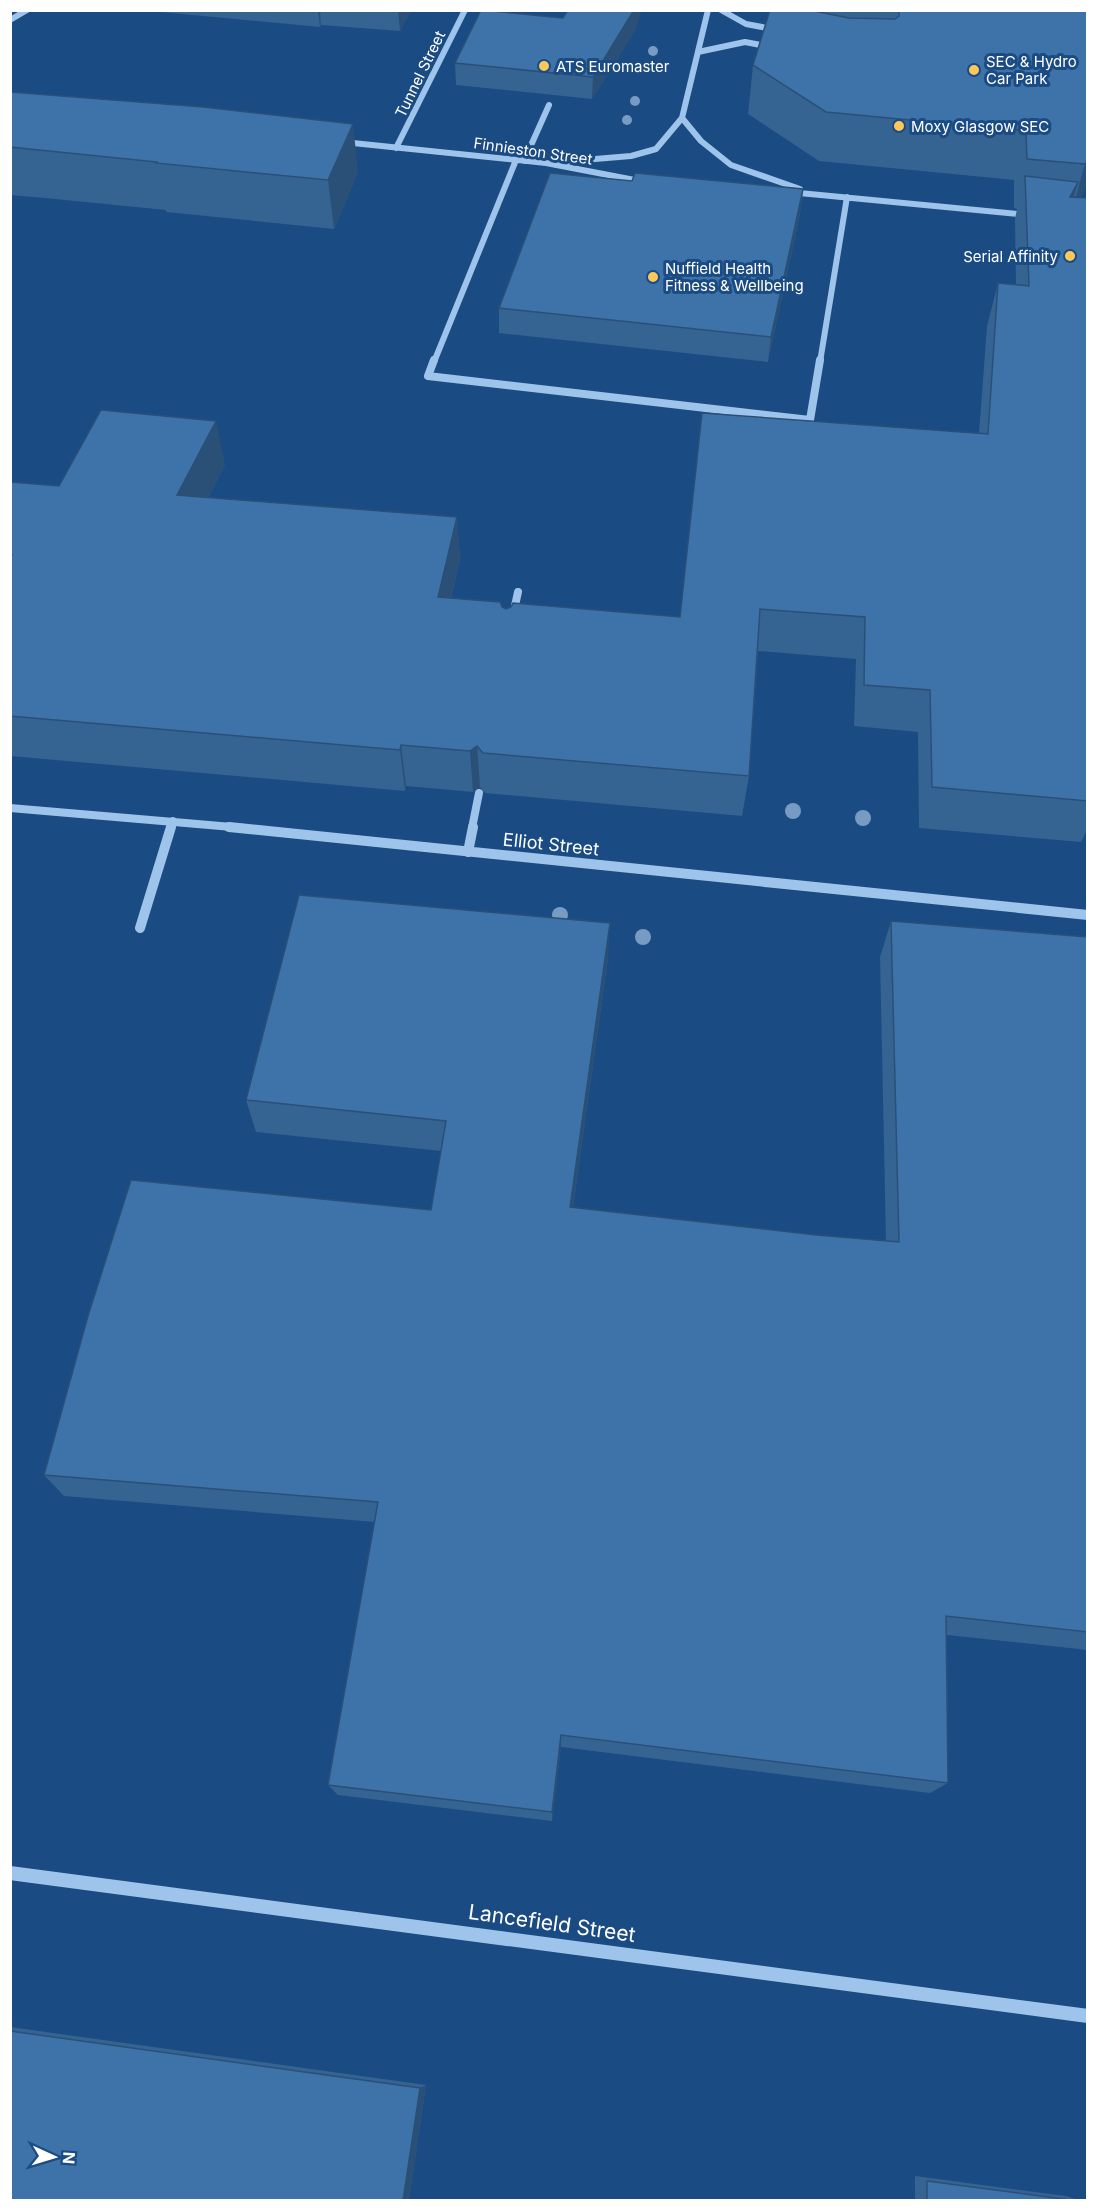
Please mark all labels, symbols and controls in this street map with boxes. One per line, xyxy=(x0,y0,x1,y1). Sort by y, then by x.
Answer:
street label: Tunnel Street xyxy=(391,27,449,120)
place label: SEC & Hydro Car Park xyxy=(986,52,1077,88)
place label: ATS Euromaster xyxy=(556,57,670,76)
marker: ATS Euromaster xyxy=(537,59,551,73)
marker: SEC & Hydro Car Park xyxy=(967,63,981,77)
place label: Moxy Glasgow SEC xyxy=(911,117,1049,136)
marker: Moxy Glasgow SEC xyxy=(892,119,906,133)
street label: Finnieston Street xyxy=(472,133,594,169)
place label: Serial Affinity xyxy=(963,247,1059,266)
marker: Serial Affinity xyxy=(1063,249,1077,263)
place label: Nuffield Health Fitness & Wellbeing xyxy=(665,259,804,295)
marker: Nuffield Health Fitness & Wellbeing xyxy=(646,270,660,284)
street label: Elliot Street xyxy=(502,829,600,859)
street label: Lancefield Street xyxy=(467,1899,637,1947)
north arrow xyxy=(24,2127,84,2187)
text: N xyxy=(59,2151,79,2165)

